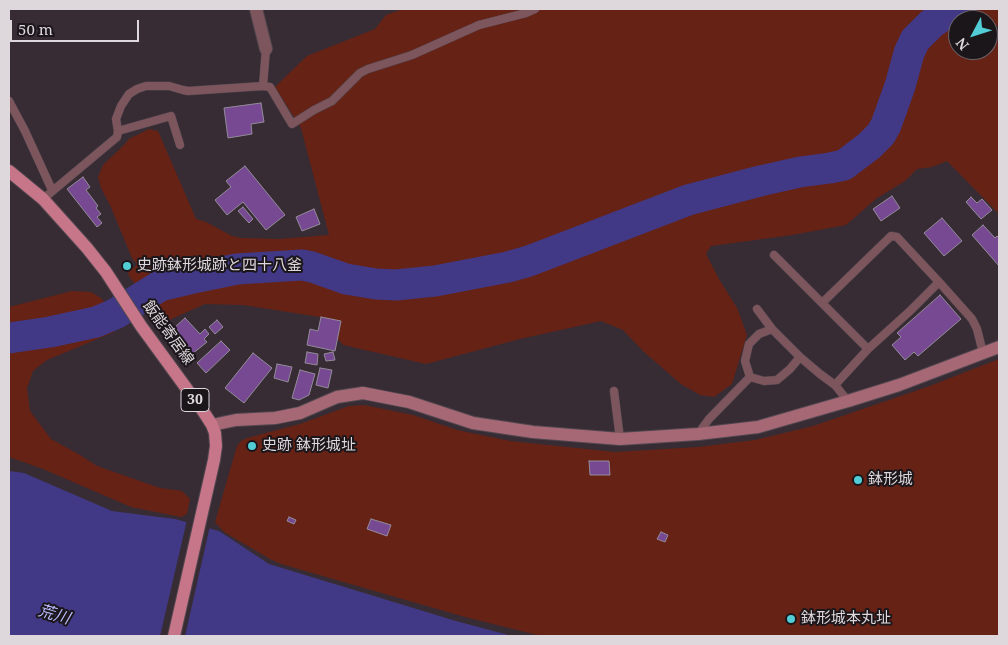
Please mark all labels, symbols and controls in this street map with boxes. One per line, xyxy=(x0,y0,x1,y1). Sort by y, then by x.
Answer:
scale bar xyxy=(12,10,141,42)
north arrow xyxy=(948,10,998,60)
text: 50 m xyxy=(18,19,53,39)
text: N xyxy=(951,34,973,55)
place label: 史跡鉢形城跡と四十八釜 xyxy=(137,257,302,275)
marker: 史跡鉢形城跡と四十八釜 xyxy=(121,260,133,272)
street label: 飯能寄居線 xyxy=(139,297,197,369)
road number: 30 xyxy=(181,388,209,412)
place label: 史跡 鉢形城址 xyxy=(262,437,356,455)
marker: 史跡 鉢形城址 xyxy=(246,440,258,452)
place label: 鉢形城 xyxy=(868,471,913,489)
marker: 鉢形城 xyxy=(852,474,864,486)
water label: 荒川 xyxy=(36,601,72,629)
place label: 鉢形城本丸址 xyxy=(801,610,891,628)
marker: 鉢形城本丸址 xyxy=(785,613,797,625)

